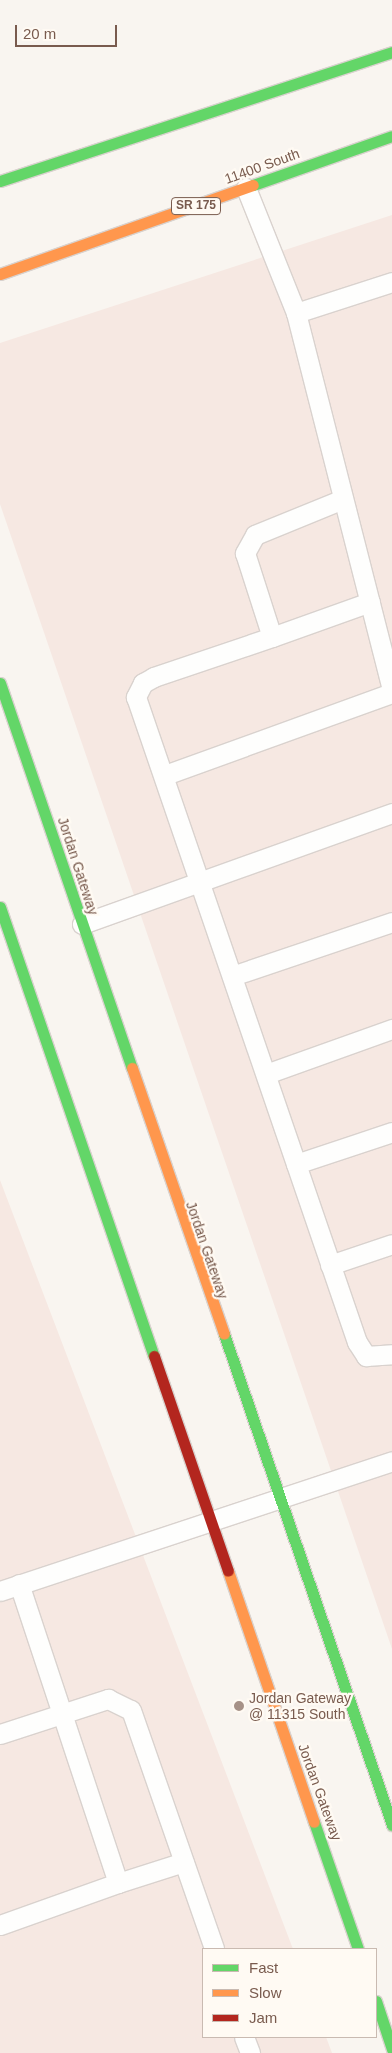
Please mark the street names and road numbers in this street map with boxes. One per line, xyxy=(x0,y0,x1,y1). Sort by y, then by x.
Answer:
street label: 11400 South xyxy=(222,145,302,187)
road number: SR 175 xyxy=(170,197,222,216)
street label: Jordan Gateway xyxy=(54,815,102,917)
street label: Jordan Gateway xyxy=(182,1199,232,1301)
street label: Jordan Gateway xyxy=(295,1741,345,1843)

